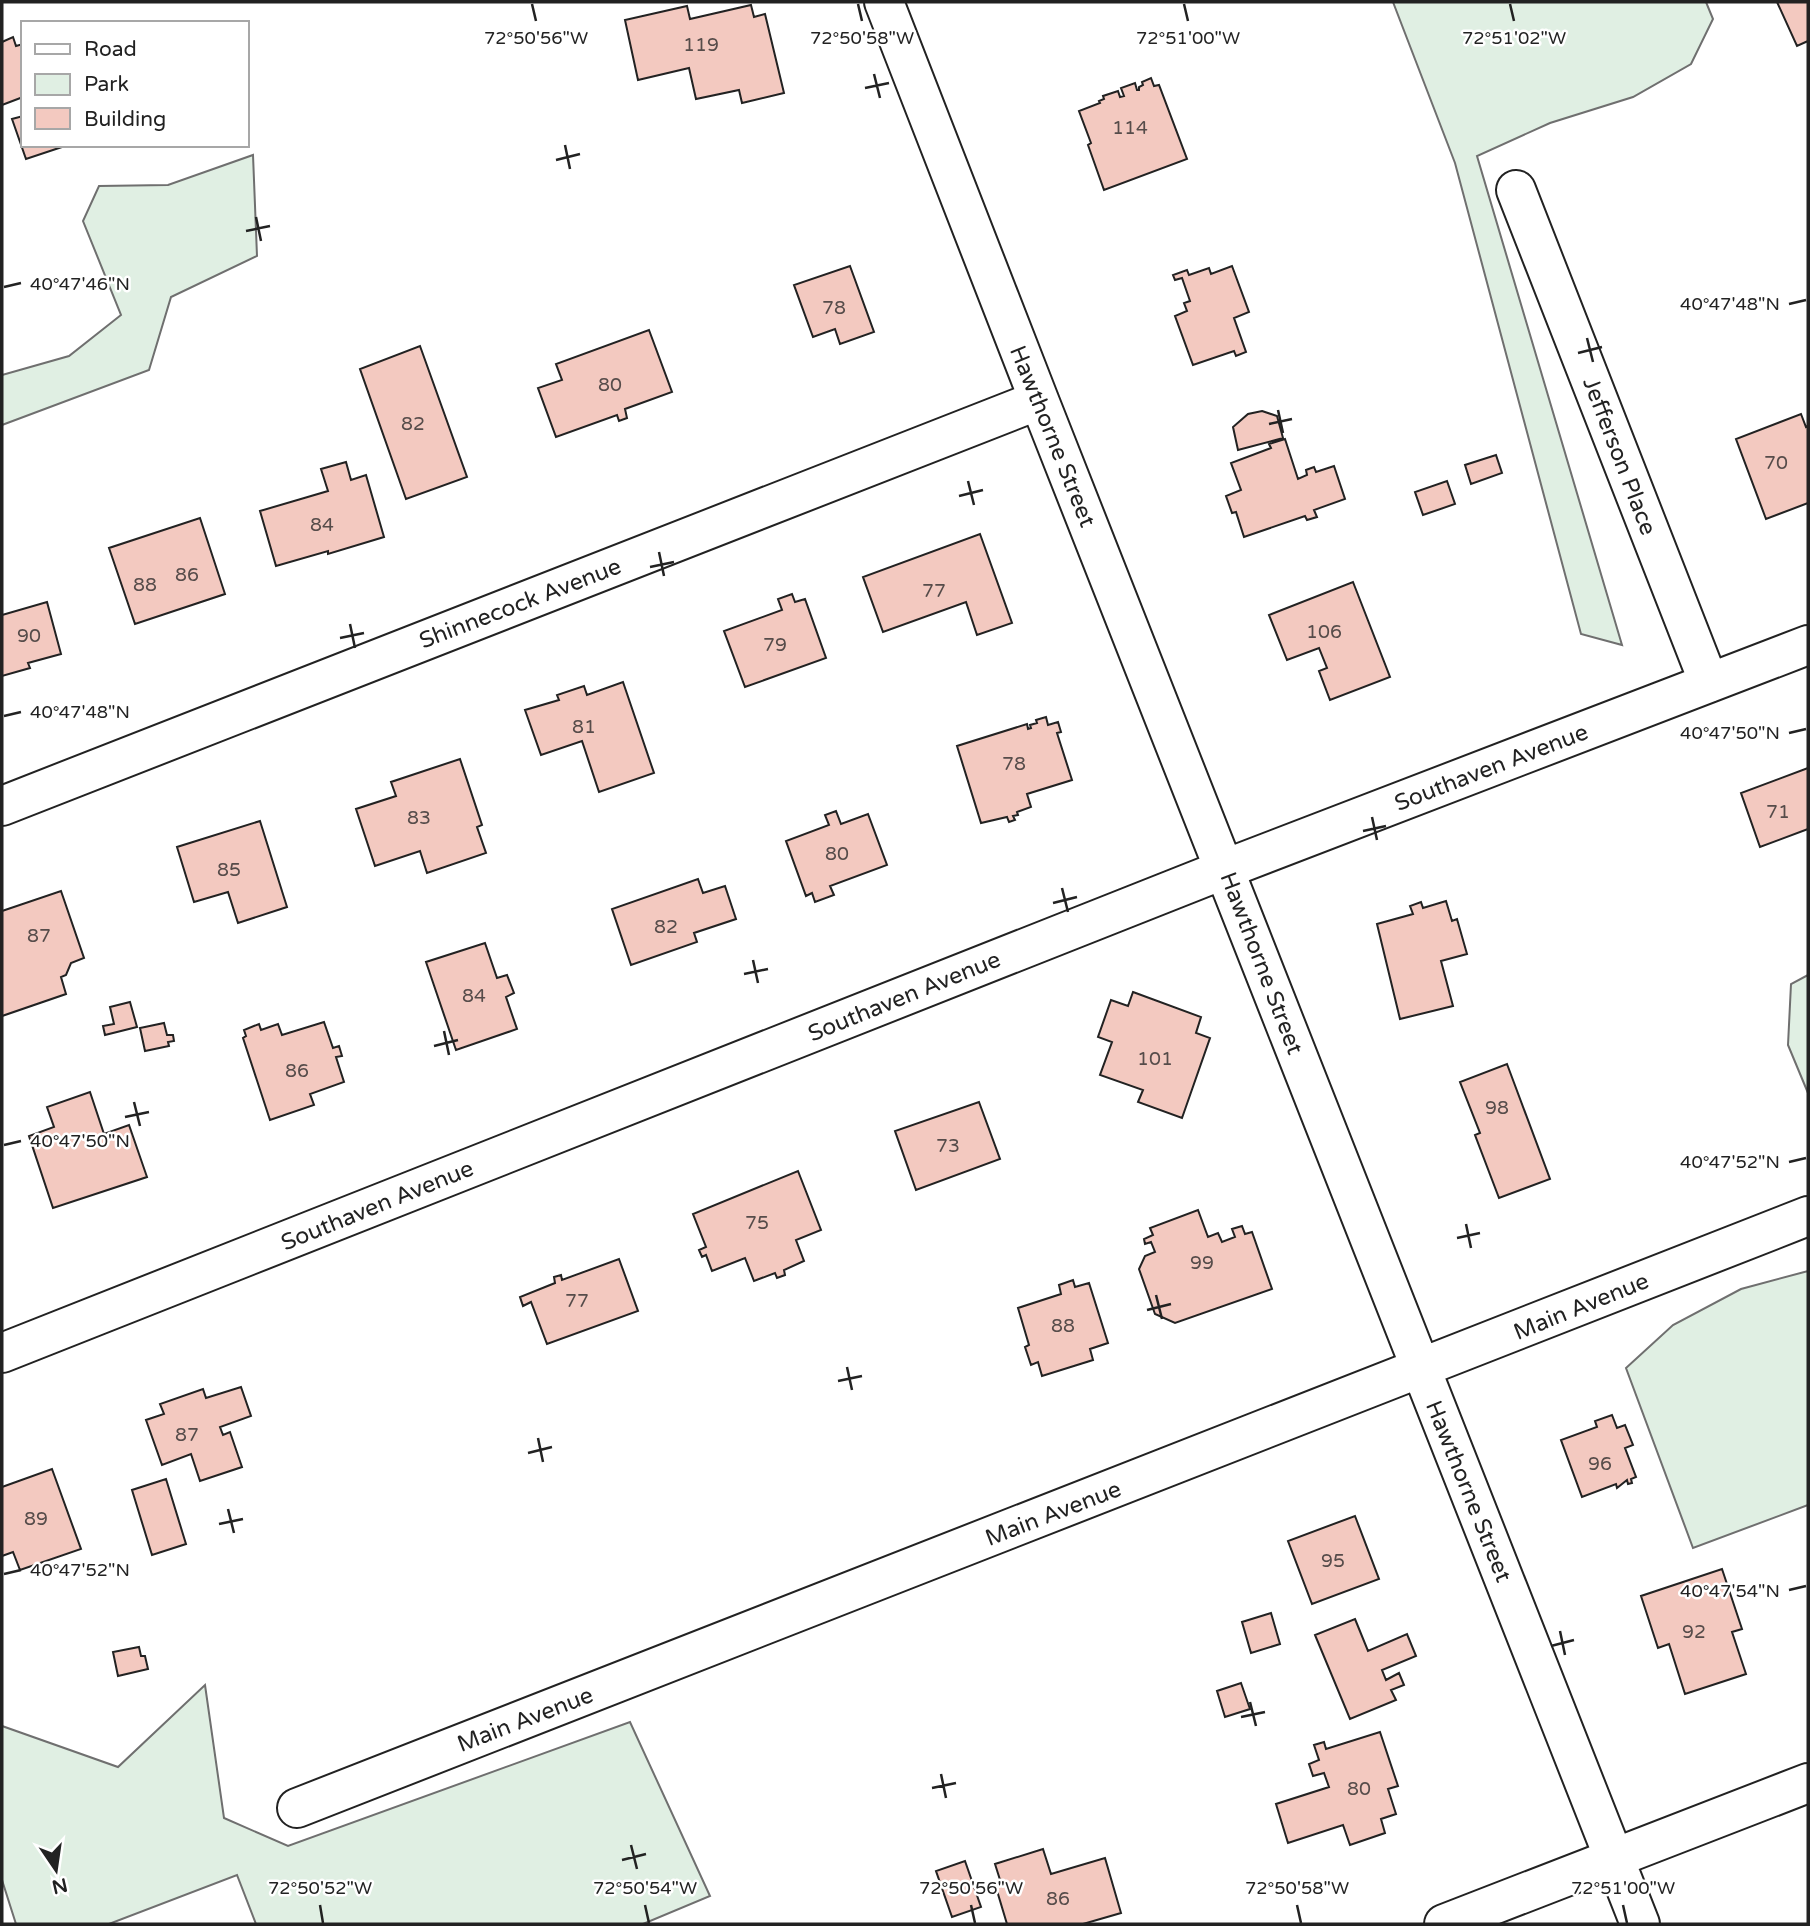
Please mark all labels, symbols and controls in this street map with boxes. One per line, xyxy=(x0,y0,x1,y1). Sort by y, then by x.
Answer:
legend xyxy=(21,21,248,147)
text: 72°50'56"W xyxy=(484,27,588,49)
text: 72°50'58"W xyxy=(810,27,914,49)
text: 72°51'00"W xyxy=(1136,27,1240,49)
text: 72°51'02"W xyxy=(1462,27,1566,49)
house number: 119 xyxy=(683,34,719,56)
text: Road xyxy=(84,37,137,62)
text: Park xyxy=(84,72,129,97)
text: Building xyxy=(84,107,166,132)
house number: 114 xyxy=(1112,117,1148,139)
text: 40°47'46"N xyxy=(30,273,130,295)
text: 40°47'48"N xyxy=(1680,293,1780,315)
house number: 78 xyxy=(822,297,846,319)
street label: Hawthorne Street xyxy=(1003,342,1101,531)
street label: Jefferson Place xyxy=(1576,373,1662,539)
house number: 80 xyxy=(598,374,622,396)
house number: 82 xyxy=(401,413,425,435)
house number: 70 xyxy=(1764,452,1788,474)
house number: 84 xyxy=(310,514,334,536)
street label: Shinnecock Avenue xyxy=(415,553,625,655)
house number: 86 xyxy=(175,564,199,586)
house number: 88 xyxy=(133,574,157,596)
house number: 77 xyxy=(922,580,946,602)
house number: 106 xyxy=(1306,621,1342,643)
house number: 90 xyxy=(17,625,41,647)
house number: 79 xyxy=(763,634,787,656)
text: 40°47'48"N xyxy=(30,701,130,723)
house number: 81 xyxy=(572,716,596,738)
street label: Southaven Avenue xyxy=(1391,718,1592,818)
text: 40°47'50"N xyxy=(1680,722,1780,744)
house number: 78 xyxy=(1002,753,1026,775)
house number: 71 xyxy=(1766,801,1790,823)
house number: 83 xyxy=(407,807,431,829)
house number: 80 xyxy=(825,843,849,865)
house number: 85 xyxy=(217,859,241,881)
street label: Hawthorne Street xyxy=(1213,868,1309,1059)
house number: 82 xyxy=(654,916,678,938)
house number: 87 xyxy=(27,925,51,947)
street label: Southaven Avenue xyxy=(804,946,1005,1048)
house number: 84 xyxy=(462,985,486,1007)
house number: 101 xyxy=(1137,1048,1173,1070)
house number: 86 xyxy=(285,1060,309,1082)
house number: 98 xyxy=(1485,1097,1509,1119)
text: 40°47'50"N xyxy=(30,1130,130,1152)
house number: 73 xyxy=(936,1135,960,1157)
text: 40°47'52"N xyxy=(1680,1151,1780,1173)
street label: Southaven Avenue xyxy=(277,1155,478,1257)
house number: 75 xyxy=(745,1212,769,1234)
house number: 99 xyxy=(1190,1252,1214,1274)
street label: Main Avenue xyxy=(1510,1267,1653,1347)
house number: 77 xyxy=(565,1290,589,1312)
house number: 88 xyxy=(1051,1315,1075,1337)
street label: Hawthorne Street xyxy=(1419,1397,1517,1586)
house number: 87 xyxy=(175,1424,199,1446)
house number: 96 xyxy=(1588,1453,1612,1475)
street label: Main Avenue xyxy=(982,1475,1125,1553)
house number: 89 xyxy=(24,1508,48,1530)
house number: 95 xyxy=(1321,1550,1345,1572)
text: 40°47'52"N xyxy=(30,1559,130,1581)
text: 40°47'54"N xyxy=(1680,1580,1780,1602)
house number: 92 xyxy=(1682,1621,1706,1643)
street label: Main Avenue xyxy=(454,1681,597,1759)
house number: 80 xyxy=(1347,1778,1371,1800)
north arrow xyxy=(21,1835,91,1905)
text: N xyxy=(50,1873,70,1898)
text: 72°50'52"W xyxy=(268,1877,372,1899)
text: 72°50'54"W xyxy=(593,1877,697,1899)
text: 72°50'56"W xyxy=(919,1877,1023,1899)
text: 72°50'58"W xyxy=(1245,1877,1349,1899)
text: 72°51'00"W xyxy=(1571,1877,1675,1899)
house number: 86 xyxy=(1046,1888,1070,1910)

